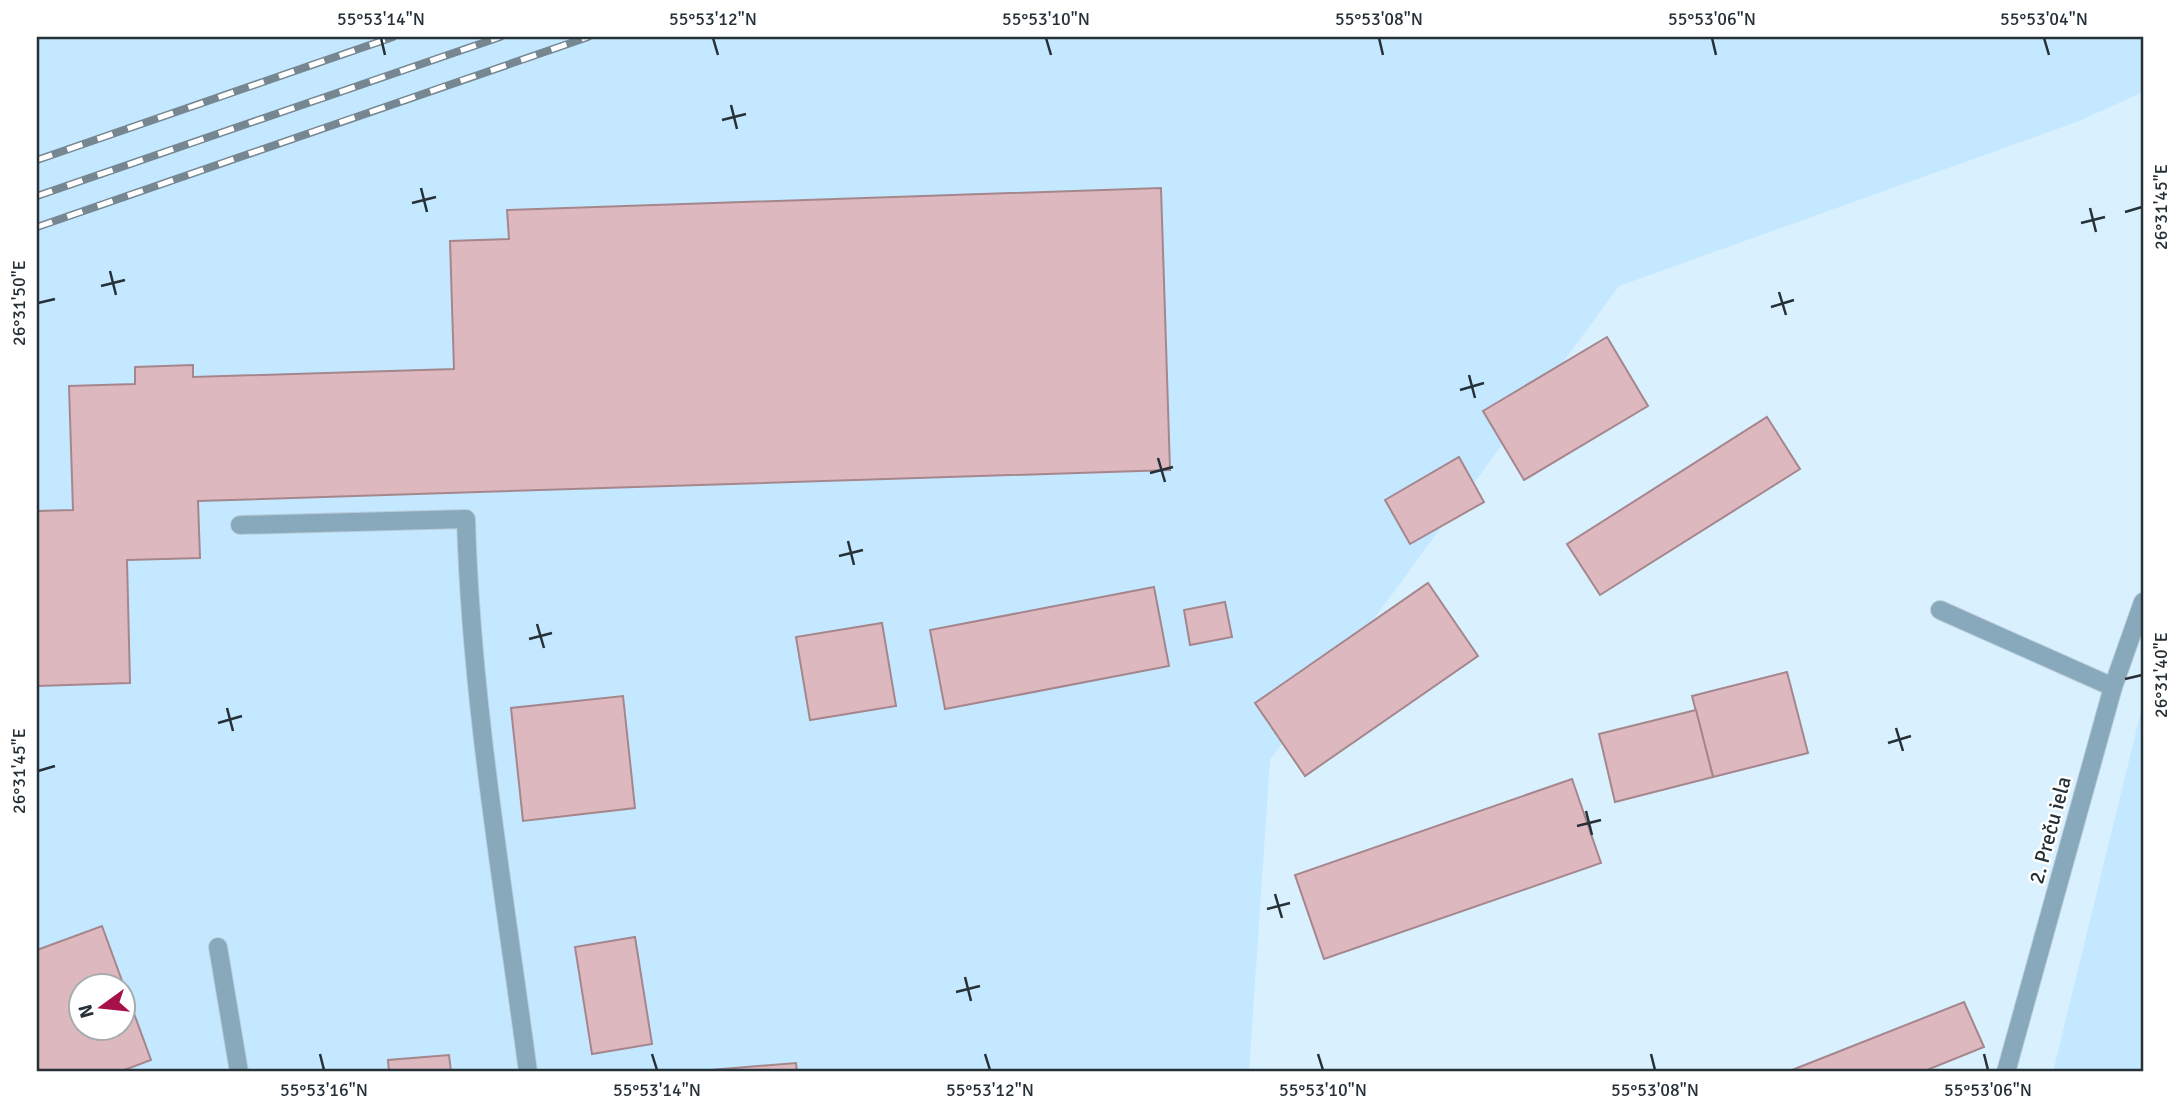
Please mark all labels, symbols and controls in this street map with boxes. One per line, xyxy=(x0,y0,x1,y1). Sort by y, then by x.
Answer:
text: 55°53'14"N xyxy=(337,8,425,30)
text: 55°53'12"N xyxy=(669,8,757,30)
text: 55°53'10"N xyxy=(1002,8,1090,30)
text: 55°53'08"N xyxy=(1335,8,1423,30)
text: 55°53'06"N xyxy=(1668,8,1756,30)
text: 55°53'04"N xyxy=(2000,8,2088,30)
text: 26°31'45"E xyxy=(2150,164,2172,250)
text: 26°31'50"E xyxy=(8,260,30,346)
text: 26°31'40"E xyxy=(2150,632,2172,718)
text: 26°31'45"E xyxy=(8,728,30,814)
street label: 2. Preču iela xyxy=(2023,774,2077,886)
north arrow xyxy=(66,972,136,1042)
text: N xyxy=(73,1002,100,1021)
text: 55°53'16"N xyxy=(280,1079,368,1101)
text: 55°53'14"N xyxy=(613,1079,701,1101)
text: 55°53'12"N xyxy=(946,1079,1034,1101)
text: 55°53'10"N xyxy=(1279,1079,1367,1101)
text: 55°53'08"N xyxy=(1611,1079,1699,1101)
text: 55°53'06"N xyxy=(1944,1079,2032,1101)

